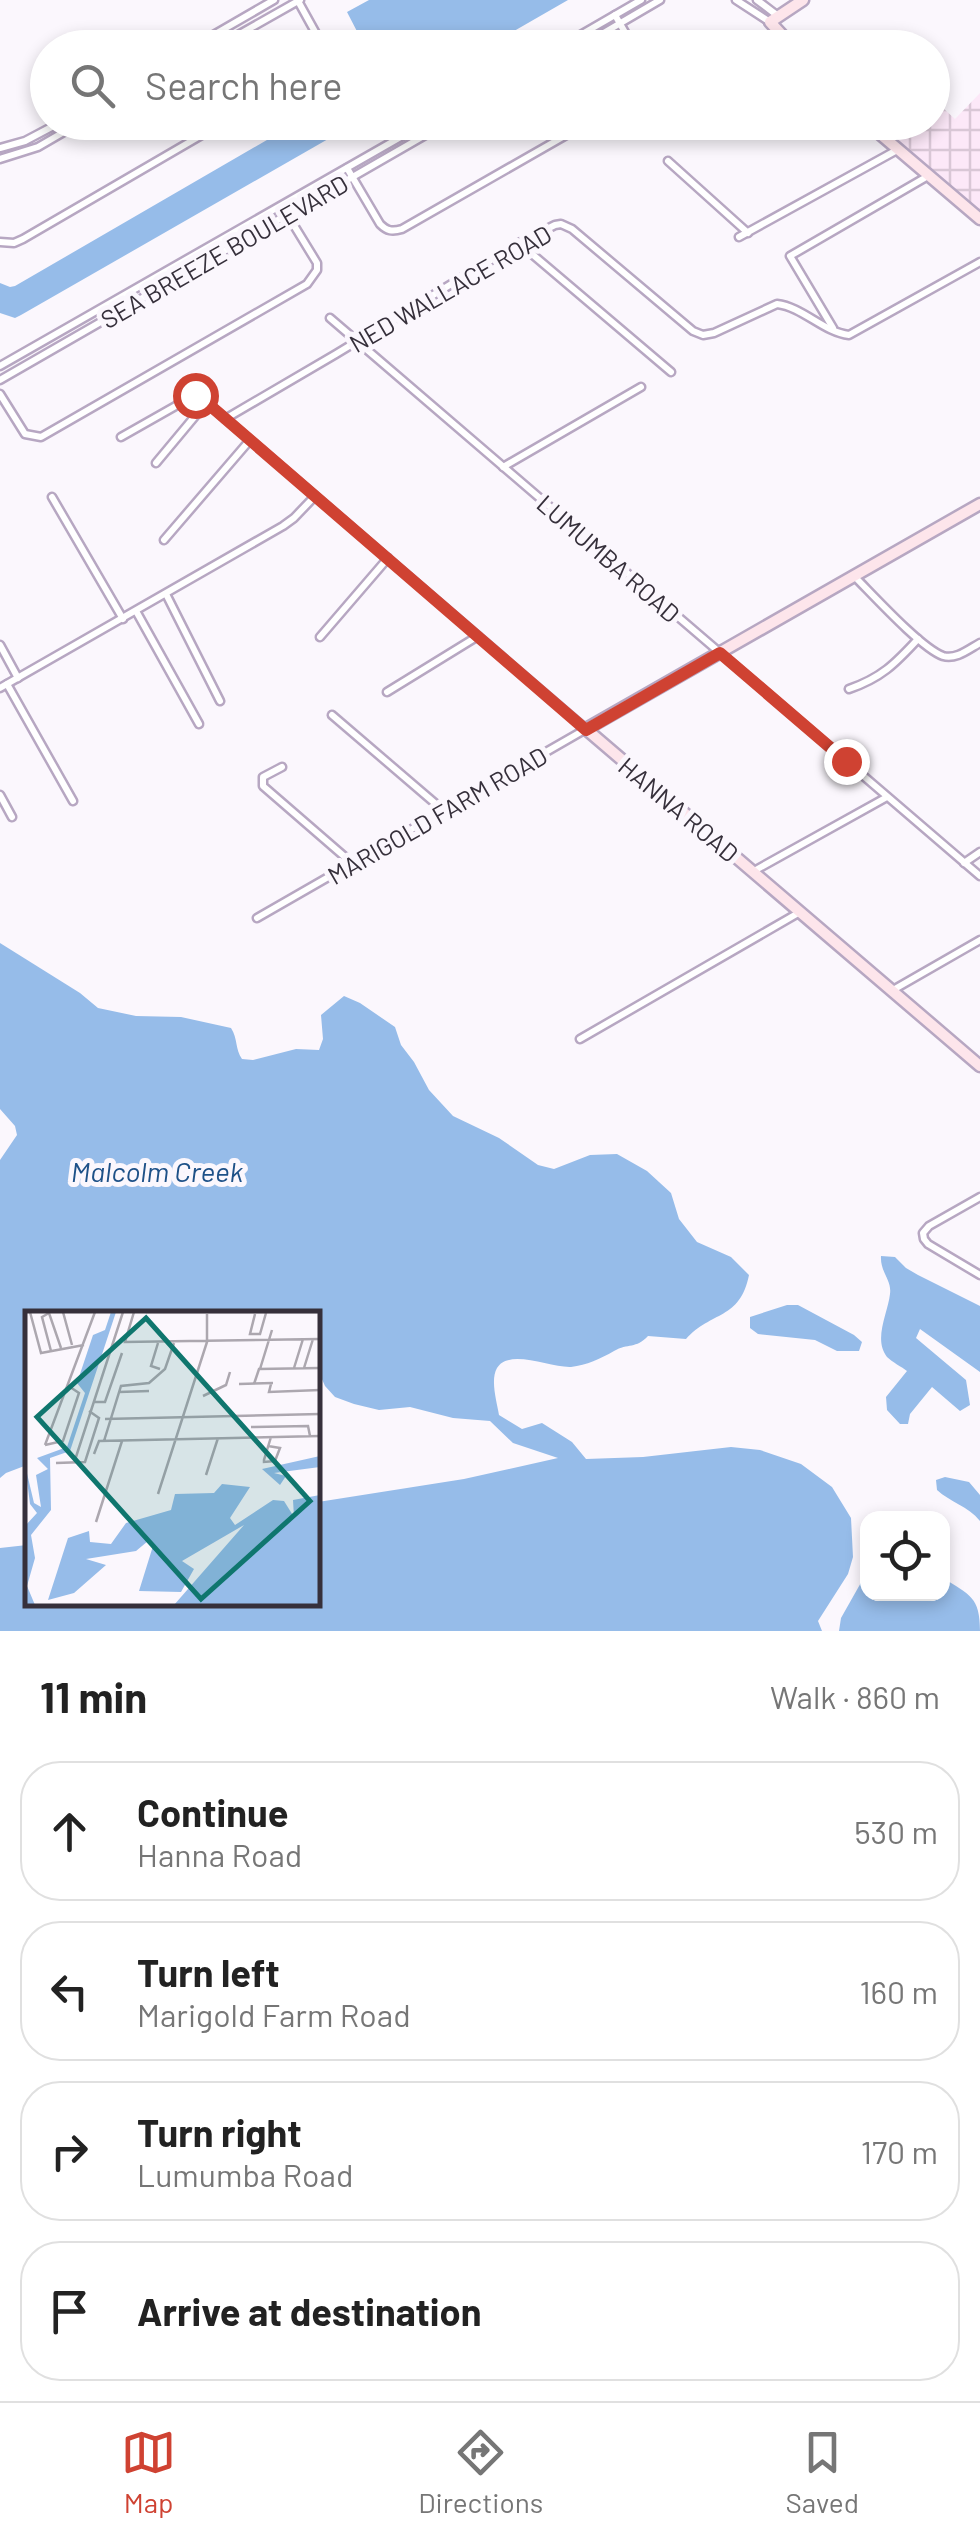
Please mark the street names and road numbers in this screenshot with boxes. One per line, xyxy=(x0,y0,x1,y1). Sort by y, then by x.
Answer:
street label: SEA BREEZE BOULEVARD xyxy=(95,168,353,334)
street label: NED WALLACE ROAD xyxy=(344,218,556,358)
street label: LUMUMBA ROAD xyxy=(532,488,686,628)
street label: MARIGOLD FARM ROAD xyxy=(322,740,552,890)
street label: HANNA ROAD xyxy=(613,750,745,868)

